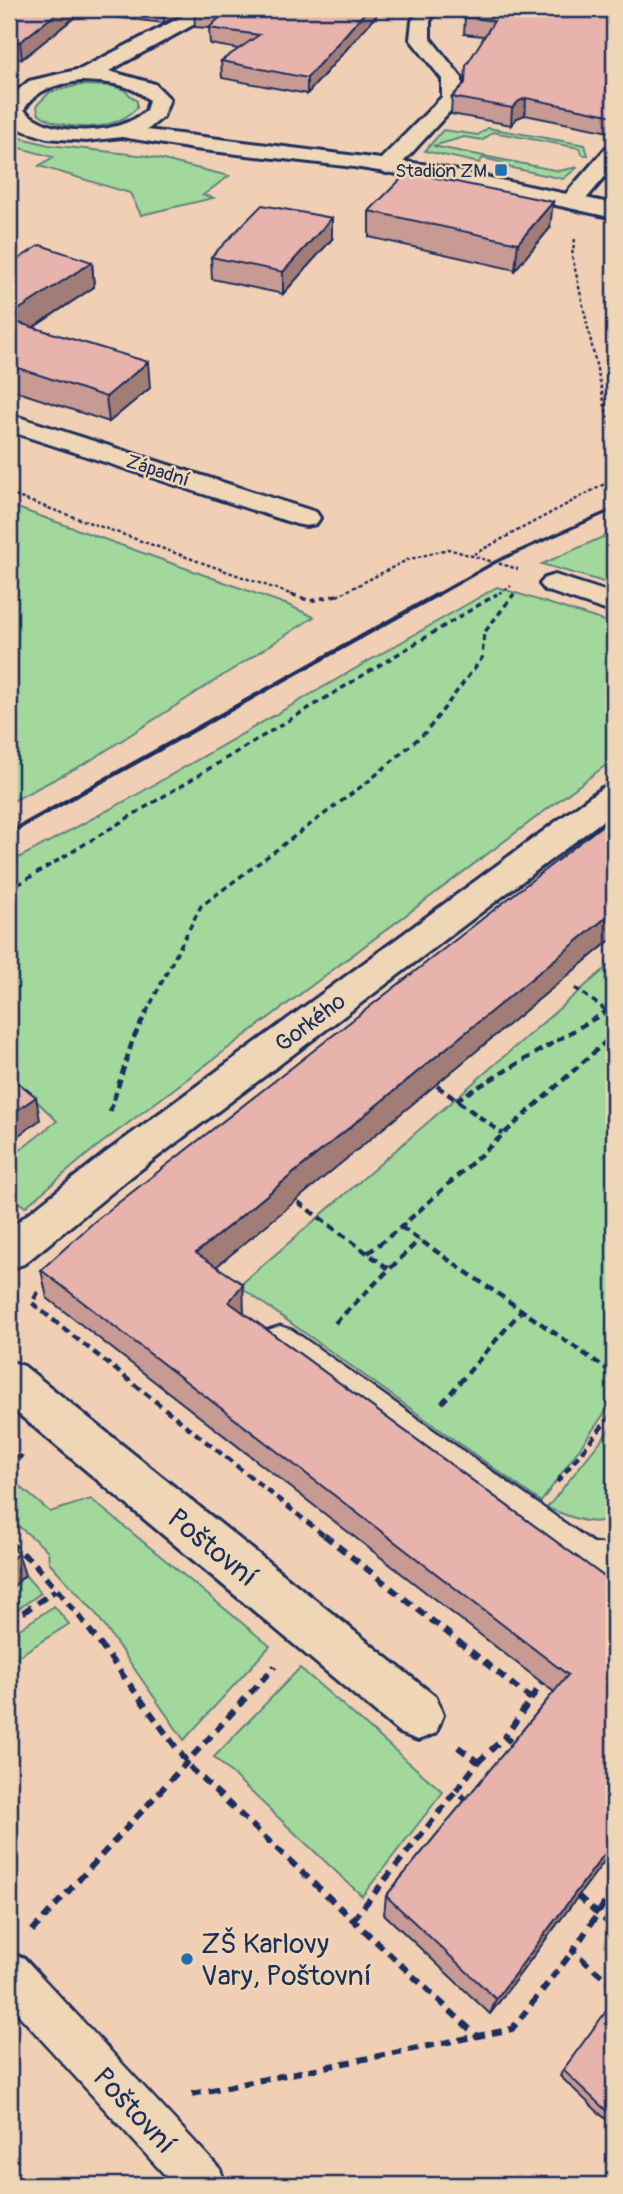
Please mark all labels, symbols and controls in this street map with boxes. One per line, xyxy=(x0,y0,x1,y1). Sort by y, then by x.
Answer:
place label: Stadion ZM xyxy=(395,159,487,183)
marker: Stadion ZM xyxy=(493,162,509,178)
street label: Západní xyxy=(123,449,192,492)
street label: Gorkého xyxy=(269,987,351,1058)
street label: Poštovní xyxy=(160,1501,264,1595)
place label: ZŠ Karlovy Vary, Poštovní xyxy=(201,1927,372,1994)
marker: ZŠ Karlovy Vary, Poštovní xyxy=(179,1951,195,1967)
street label: Poštovní xyxy=(85,2060,183,2162)

